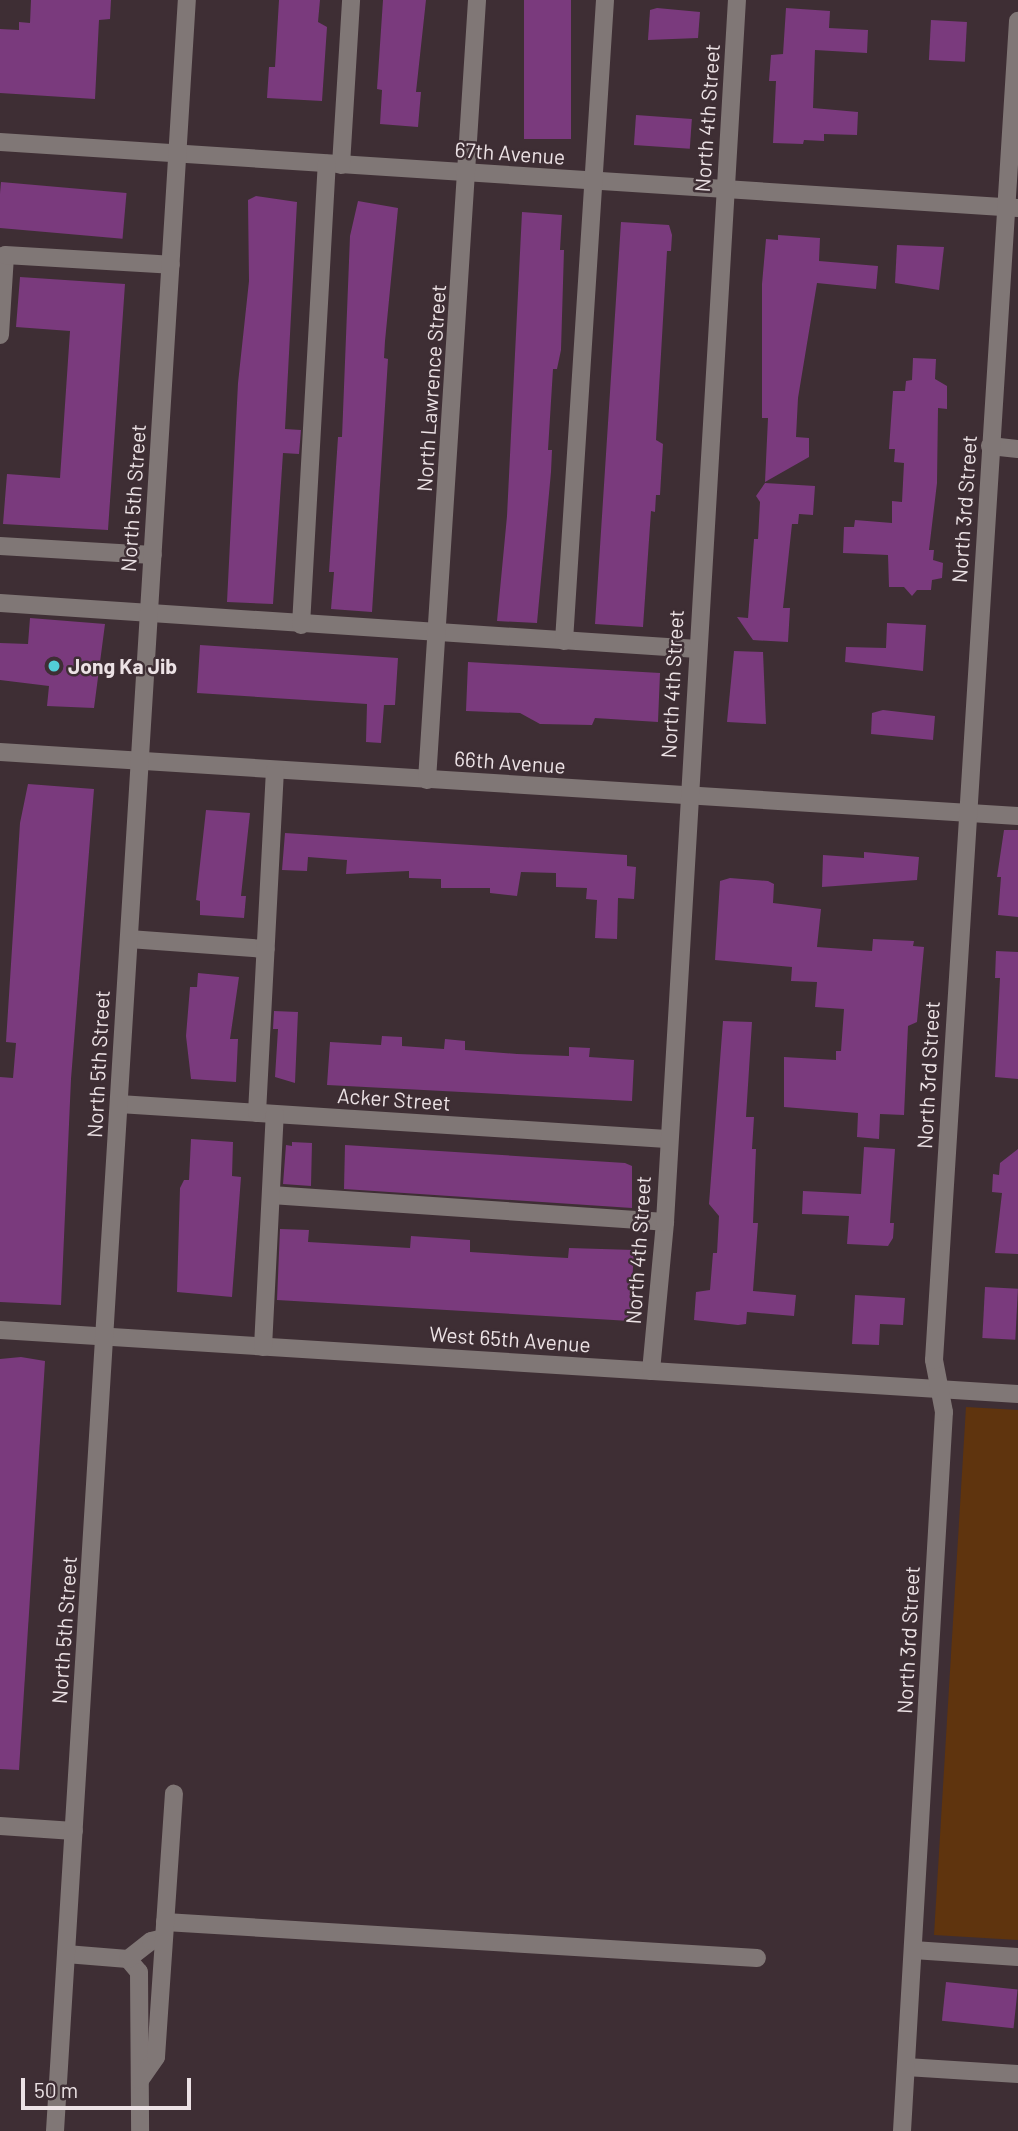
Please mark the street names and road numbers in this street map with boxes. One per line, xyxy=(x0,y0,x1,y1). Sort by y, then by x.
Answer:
street label: North 4th Street xyxy=(689,43,725,193)
street label: 67th Avenue xyxy=(454,137,566,169)
street label: North Lawrence Street xyxy=(411,283,451,493)
street label: North 5th Street xyxy=(115,423,151,573)
street label: North 3rd Street xyxy=(946,434,982,584)
street label: North 4th Street xyxy=(656,609,688,759)
street label: 66th Avenue xyxy=(453,746,567,778)
street label: North 5th Street xyxy=(82,989,114,1139)
street label: North 3rd Street xyxy=(912,1000,944,1150)
street label: Acker Street xyxy=(336,1082,452,1116)
street label: North 4th Street xyxy=(620,1175,656,1325)
street label: West 65th Avenue xyxy=(428,1321,592,1357)
street label: North 5th Street xyxy=(46,1555,82,1705)
street label: North 3rd Street xyxy=(892,1565,924,1715)

